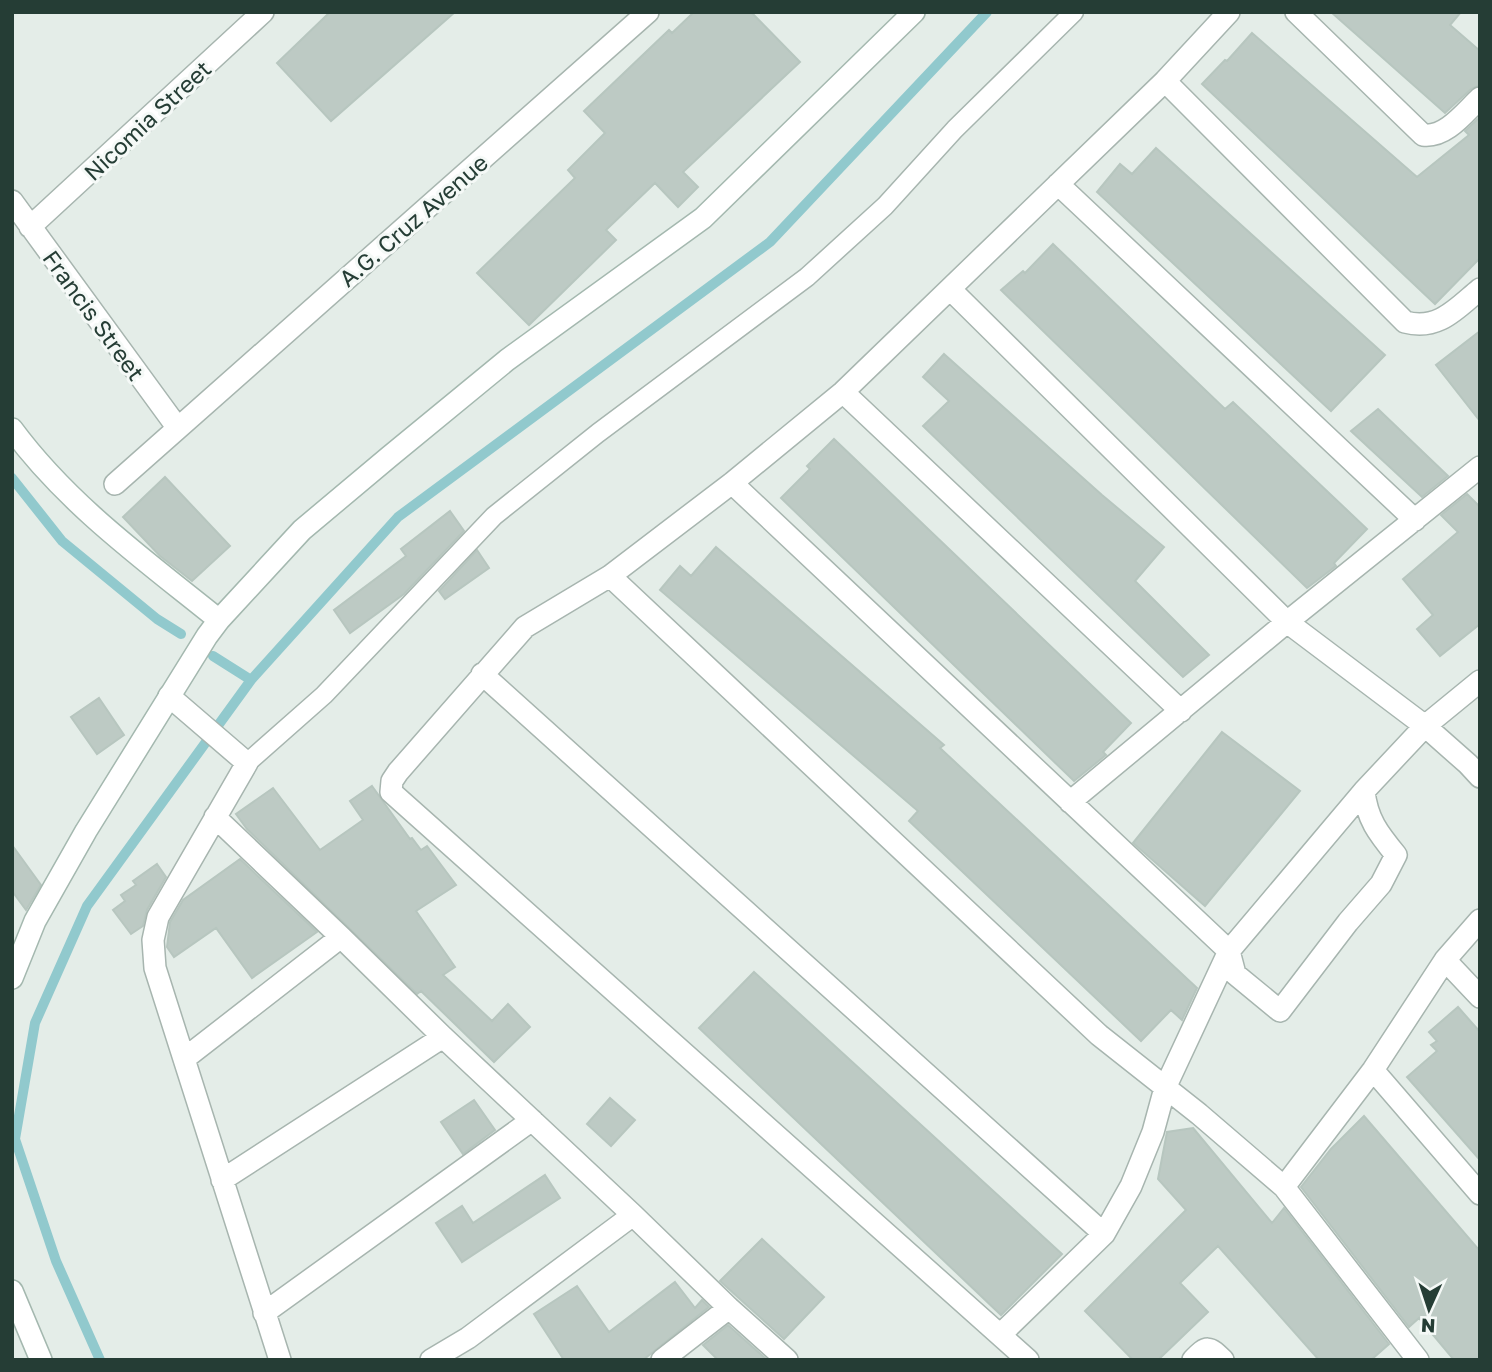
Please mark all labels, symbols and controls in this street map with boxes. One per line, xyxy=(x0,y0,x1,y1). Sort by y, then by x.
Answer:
street label: Nicomia Street xyxy=(78,54,216,186)
street label: A.G. Cruz Avenue xyxy=(333,148,493,292)
street label: Francis Street xyxy=(37,244,151,386)
north arrow xyxy=(1394,1274,1464,1344)
text: N xyxy=(1420,1315,1436,1338)

